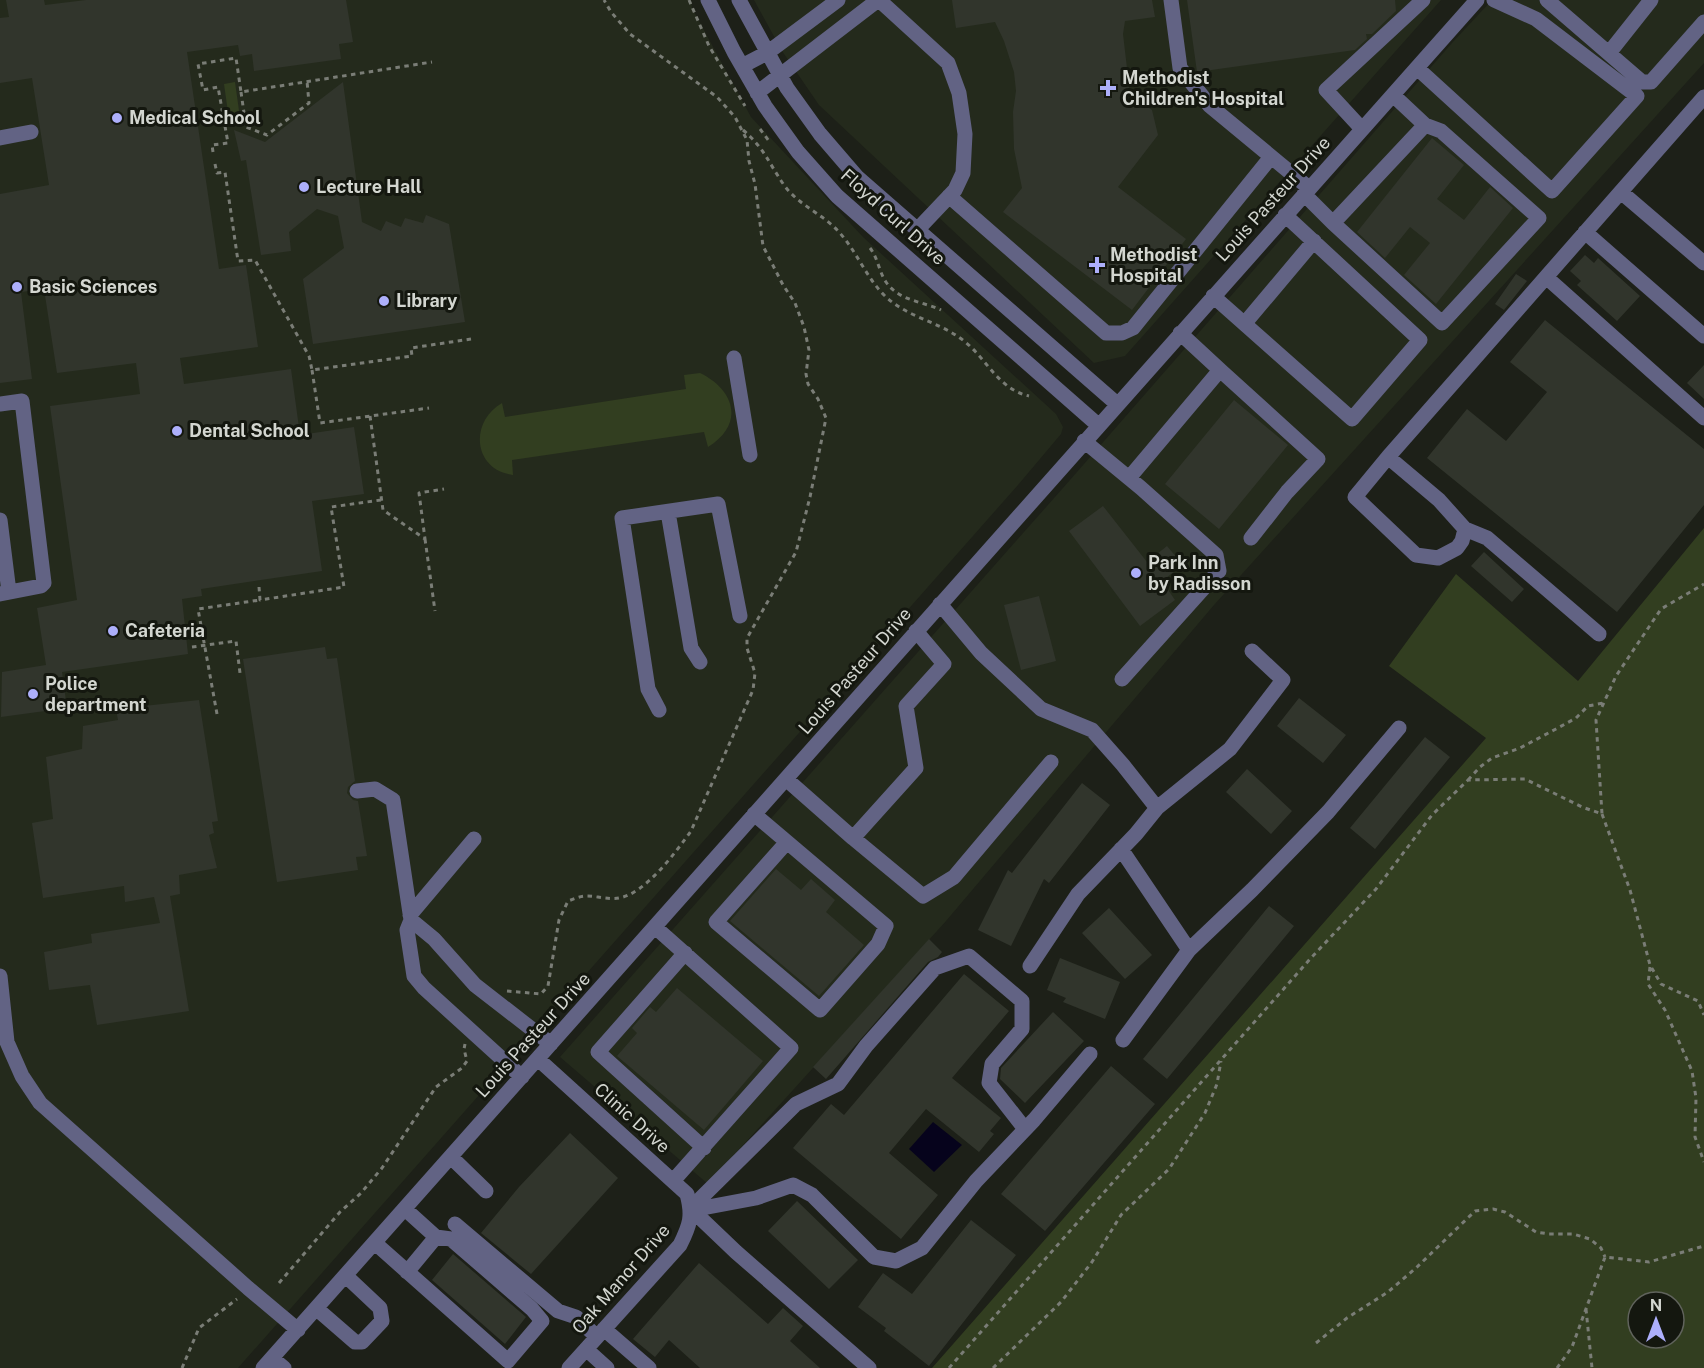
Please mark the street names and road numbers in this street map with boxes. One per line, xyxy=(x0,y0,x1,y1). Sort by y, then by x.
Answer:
street label: Louis Pasteur Drive xyxy=(1211,132,1334,265)
street label: Floyd Curl Drive xyxy=(837,164,950,269)
street label: Louis Pasteur Drive xyxy=(794,603,915,738)
street label: Louis Pasteur Drive xyxy=(471,968,594,1101)
street label: Clinic Drive xyxy=(590,1078,674,1157)
street label: Oak Manor Drive xyxy=(567,1220,674,1338)

